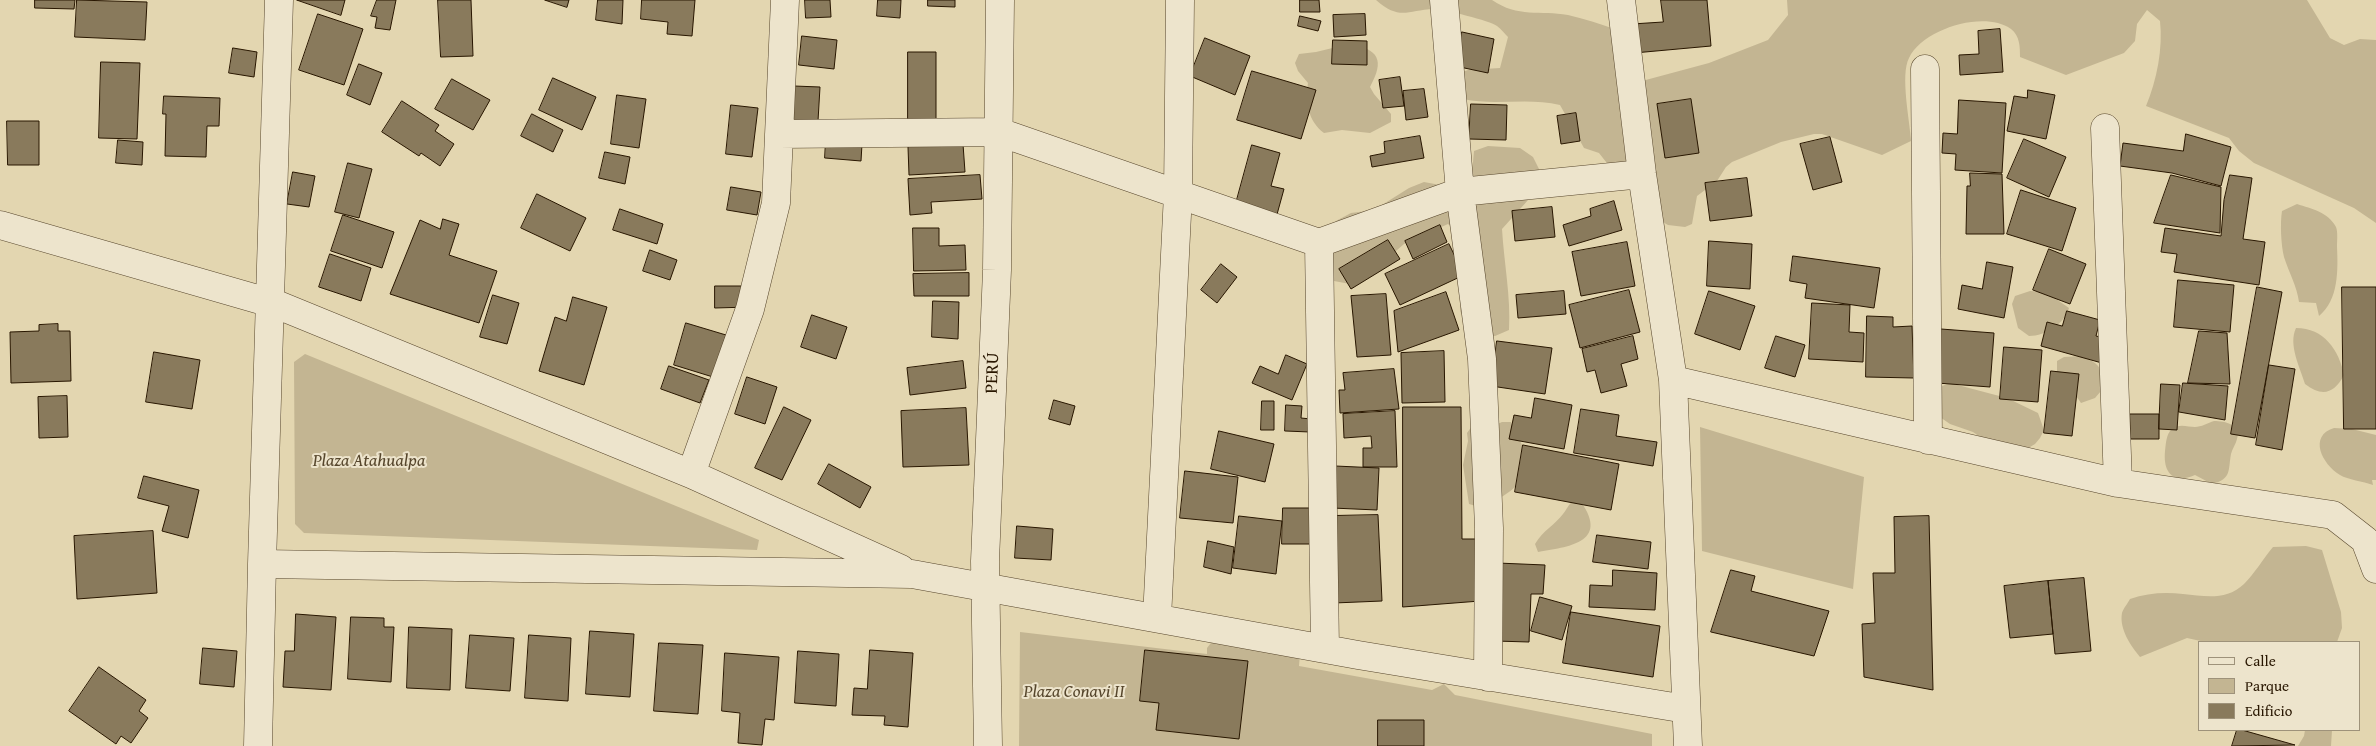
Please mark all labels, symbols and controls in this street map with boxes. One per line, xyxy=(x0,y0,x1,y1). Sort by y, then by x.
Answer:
street label: PERÚ xyxy=(981,352,1005,394)
park label: Plaza Atahualpa xyxy=(313,450,425,472)
legend xyxy=(2198,641,2361,731)
text: Calle xyxy=(2245,650,2276,671)
text: Parque xyxy=(2245,675,2289,696)
park label: Plaza Conavi II xyxy=(1024,681,1124,703)
text: Edificio xyxy=(2245,700,2292,721)

